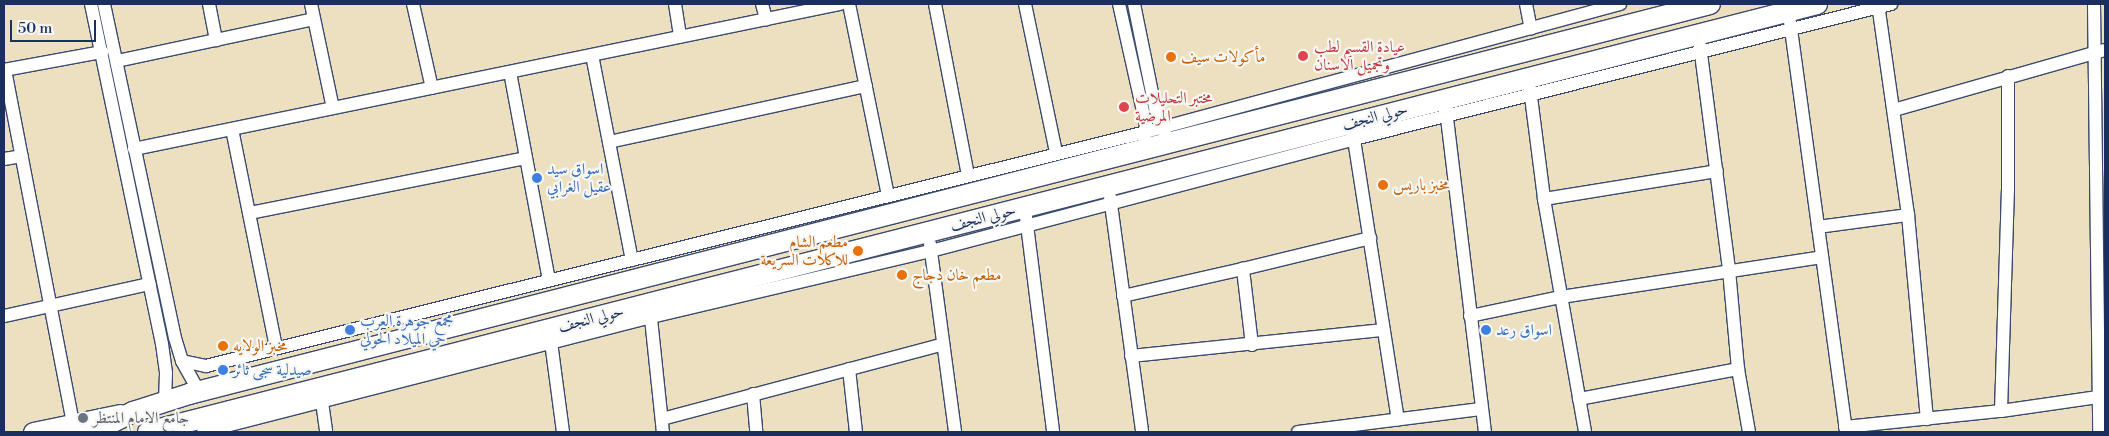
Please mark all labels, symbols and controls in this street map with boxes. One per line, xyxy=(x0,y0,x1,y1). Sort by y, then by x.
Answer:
scale bar xyxy=(12,10,99,42)
text: 50 m xyxy=(18,19,52,38)
place label: عيادة القسيم لطب وتجميل الاسنان xyxy=(1314,37,1405,75)
place label: مأكولات سيف xyxy=(1181,47,1265,67)
marker: عيادة القسيم لطب وتجميل الاسنان xyxy=(1296,49,1310,63)
marker: مأكولات سيف xyxy=(1165,51,1177,63)
place label: مختبر التحليلات المرضية xyxy=(1135,88,1212,126)
marker: مختبر التحليلات المرضية xyxy=(1117,100,1131,114)
street label: حولي النجف xyxy=(1340,100,1410,134)
place label: اسواق سيد عقيل الغرابي xyxy=(547,159,611,197)
marker: اسواق سيد عقيل الغرابي xyxy=(531,172,543,184)
place label: مخبز باريس xyxy=(1393,175,1450,195)
marker: مخبز باريس xyxy=(1377,179,1389,191)
street label: حولي النجف xyxy=(948,201,1018,235)
place label: مطعم الشام للاكلات السريعة xyxy=(761,232,848,270)
marker: مطعم الشام للاكلات السريعة xyxy=(852,245,864,257)
place label: مطعم خان دجاج xyxy=(912,265,1001,285)
marker: مطعم خان دجاج xyxy=(896,269,908,281)
street label: حولي النجف xyxy=(556,302,626,336)
place label: مجمع جوهرة العرب حي الميلاد الحولي xyxy=(360,311,453,349)
place label: اسواق رعد xyxy=(1496,320,1552,340)
marker: مجمع جوهرة العرب حي الميلاد الحولي xyxy=(344,324,356,336)
marker: اسواق رعد xyxy=(1480,324,1492,336)
place label: مخبز الولايه xyxy=(233,336,287,356)
marker: مخبز الولايه xyxy=(217,340,229,352)
place label: صيدلية سجى ثائر xyxy=(233,360,312,380)
marker: صيدلية سجى ثائر xyxy=(217,364,229,376)
place label: جامع الامام المنتظر xyxy=(93,408,189,428)
marker: جامع الامام المنتظر xyxy=(77,412,89,424)

